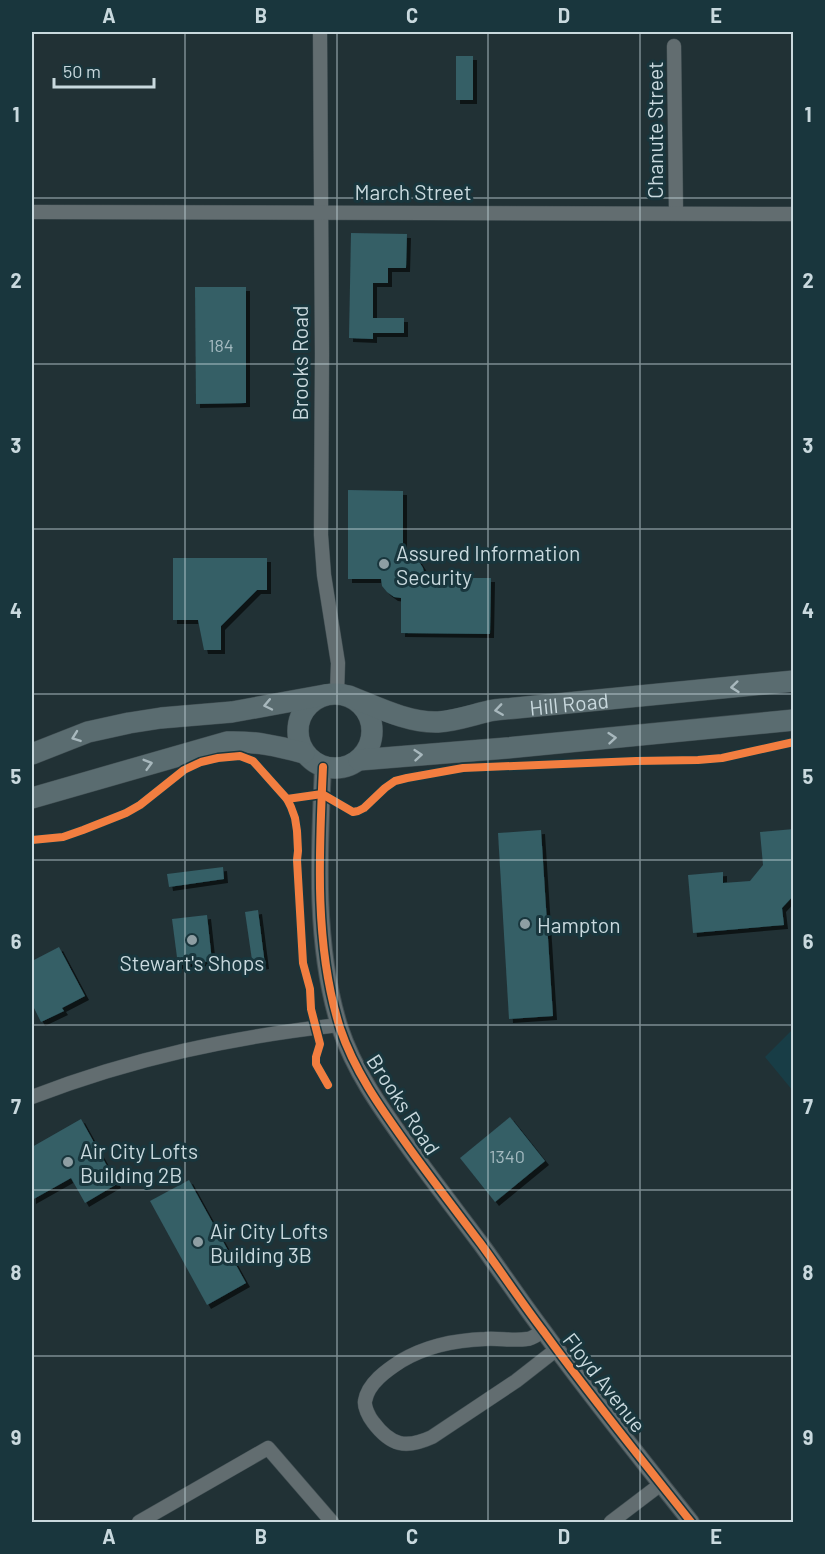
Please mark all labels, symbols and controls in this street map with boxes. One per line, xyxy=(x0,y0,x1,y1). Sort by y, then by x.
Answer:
text: A xyxy=(102,3,116,27)
text: B xyxy=(255,3,267,27)
text: C xyxy=(406,3,418,27)
text: D xyxy=(558,3,570,27)
text: E xyxy=(710,3,722,27)
scale bar xyxy=(54,51,154,89)
text: 50 m xyxy=(63,60,101,82)
street label: Chanute Street xyxy=(642,61,667,199)
text: 1 xyxy=(12,102,20,126)
text: 1 xyxy=(804,102,812,126)
street label: March Street xyxy=(354,179,472,204)
text: 2 xyxy=(10,268,22,292)
text: 2 xyxy=(802,268,814,292)
street label: Brooks Road xyxy=(287,306,312,420)
house number: 184 xyxy=(208,334,234,356)
text: 3 xyxy=(11,433,21,457)
text: 3 xyxy=(803,433,813,457)
place label: Assured Information Security xyxy=(396,540,580,589)
marker: Assured Information Security xyxy=(377,557,391,571)
text: 4 xyxy=(10,598,22,622)
text: 4 xyxy=(802,598,814,622)
one-way arrow xyxy=(731,680,740,693)
street label: Hill Road xyxy=(528,687,610,719)
one-way arrow xyxy=(263,698,273,711)
one-way arrow xyxy=(495,703,504,716)
one-way arrow xyxy=(71,729,81,742)
one-way arrow xyxy=(607,732,616,745)
one-way arrow xyxy=(413,749,422,762)
one-way arrow xyxy=(142,759,153,771)
text: 5 xyxy=(11,764,22,788)
text: 5 xyxy=(803,764,814,788)
place label: Hampton xyxy=(537,912,621,937)
marker: Hampton xyxy=(518,917,532,931)
text: 6 xyxy=(11,929,22,953)
text: 6 xyxy=(803,929,814,953)
marker: Stewart's Shops xyxy=(185,933,199,947)
place label: Stewart's Shops xyxy=(120,950,264,975)
street label: Brooks Road xyxy=(362,1049,446,1159)
text: 7 xyxy=(11,1094,21,1118)
text: 7 xyxy=(803,1094,813,1118)
place label: Air City Lofts Building 2B xyxy=(80,1138,198,1187)
house number: 1340 xyxy=(489,1145,525,1167)
marker: Air City Lofts Building 2B xyxy=(61,1155,75,1169)
place label: Air City Lofts Building 3B xyxy=(210,1218,328,1267)
marker: Air City Lofts Building 3B xyxy=(191,1235,205,1249)
text: 8 xyxy=(11,1260,22,1284)
text: 8 xyxy=(803,1260,814,1284)
street label: Floyd Avenue xyxy=(558,1327,652,1437)
text: 9 xyxy=(11,1425,21,1449)
text: 9 xyxy=(803,1425,813,1449)
text: A xyxy=(102,1524,116,1548)
text: B xyxy=(255,1524,267,1548)
text: C xyxy=(406,1524,418,1548)
text: D xyxy=(558,1524,570,1548)
text: E xyxy=(710,1524,722,1548)

